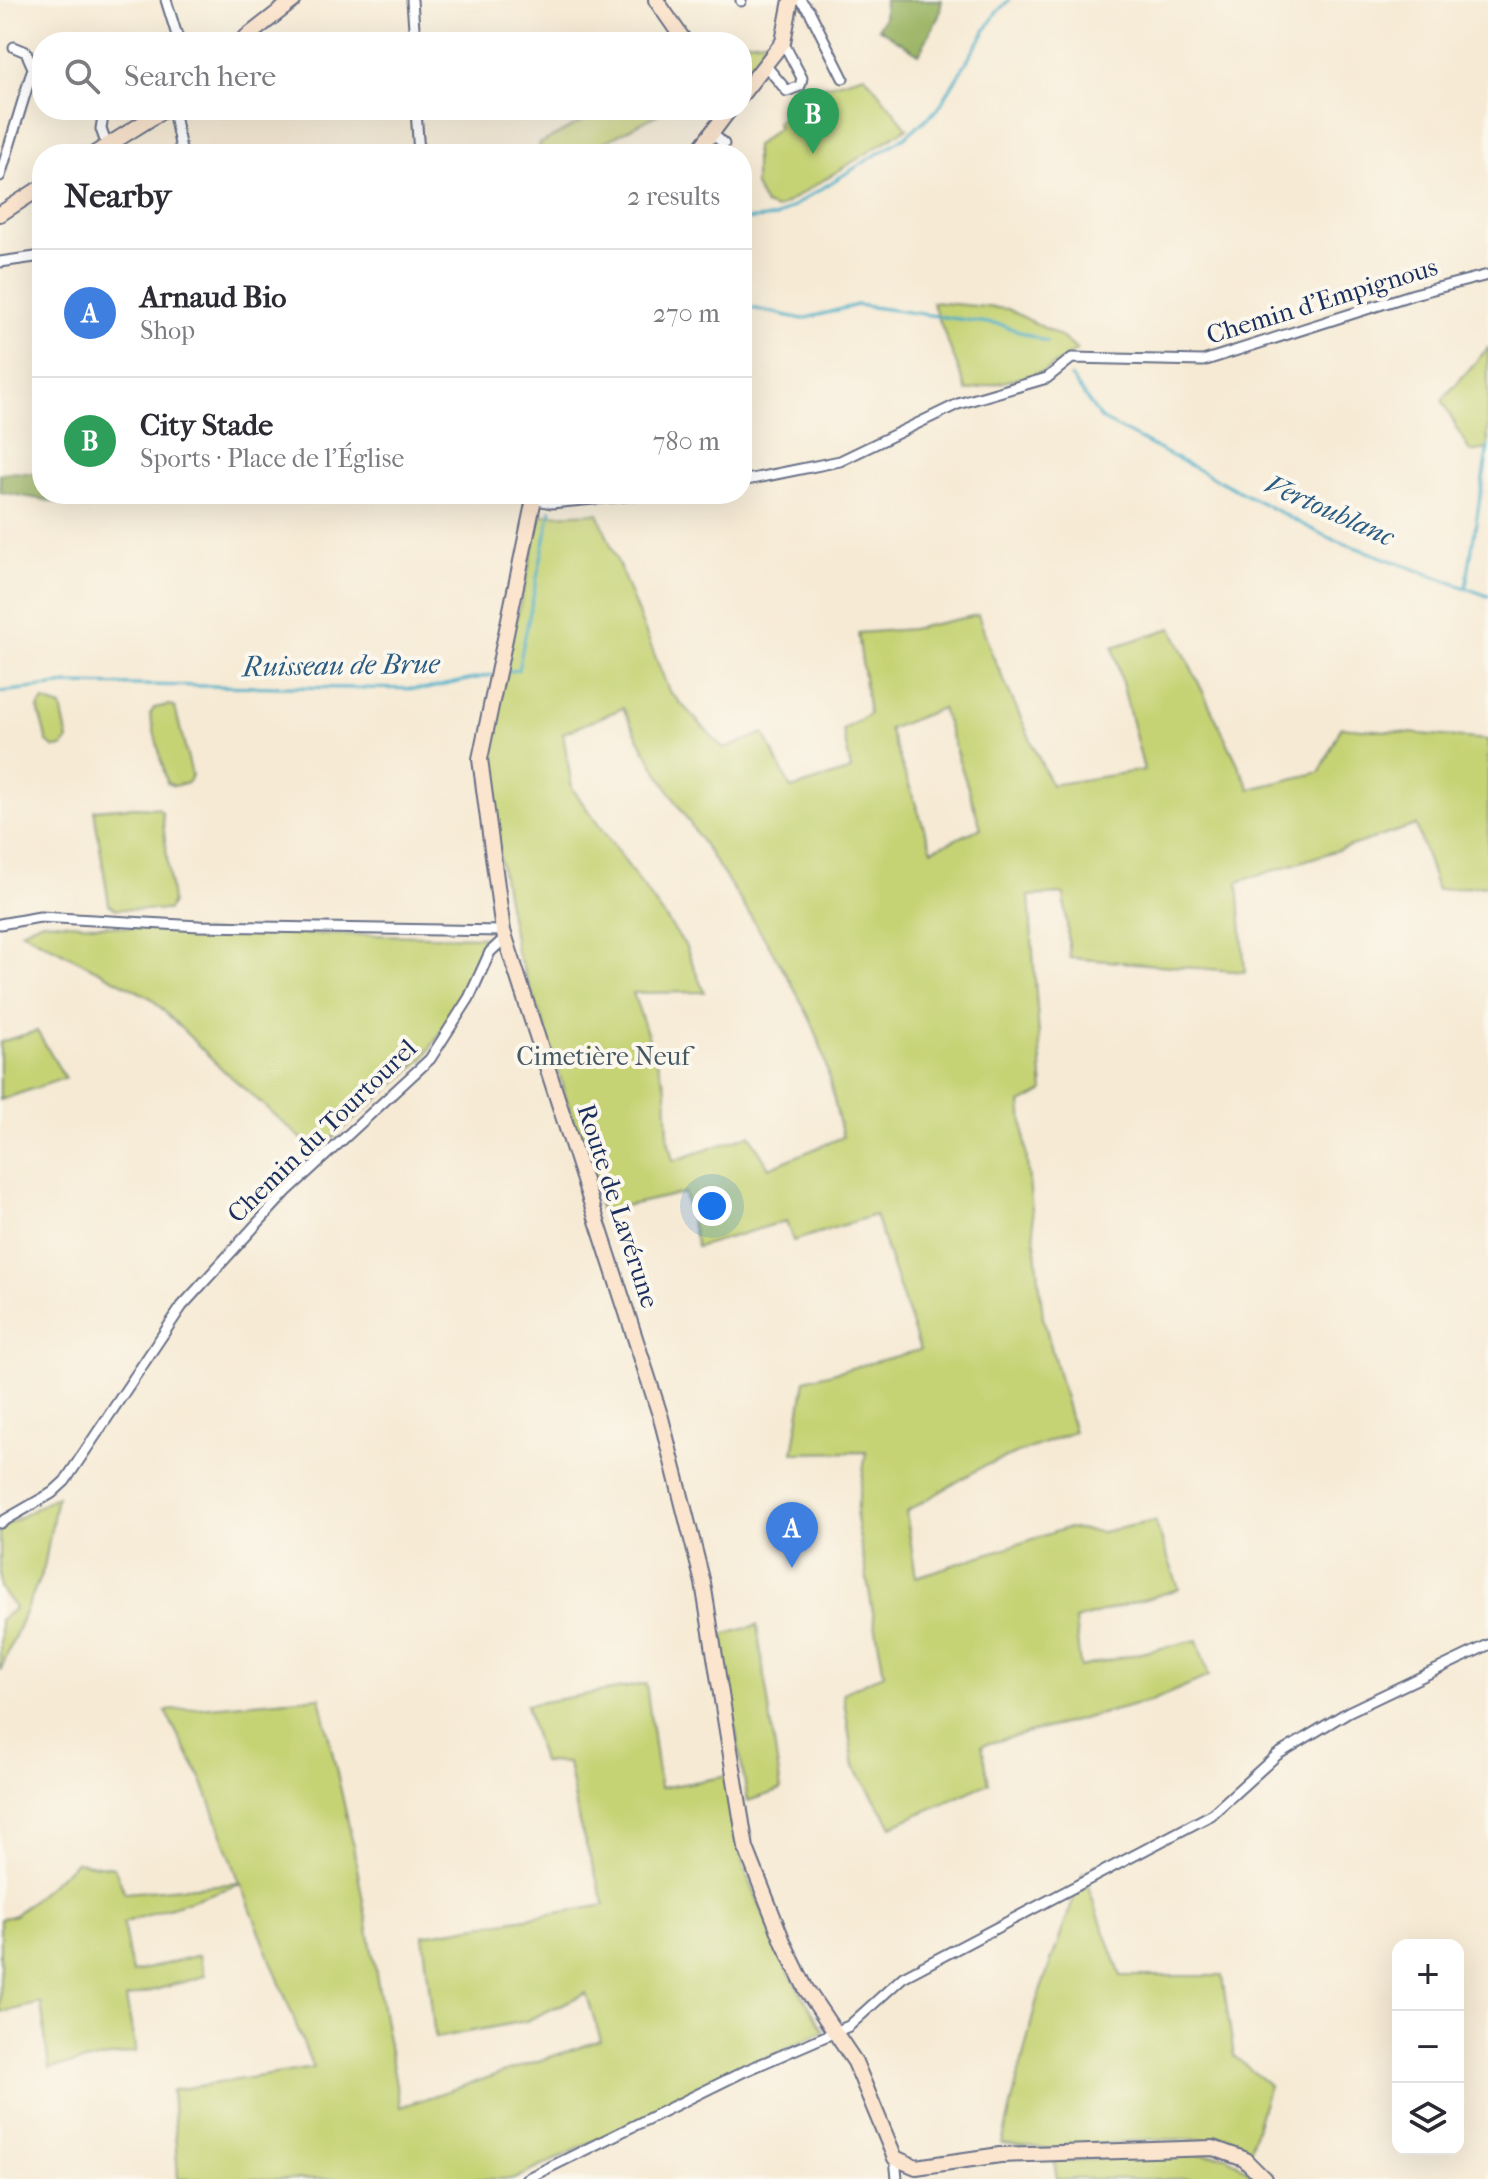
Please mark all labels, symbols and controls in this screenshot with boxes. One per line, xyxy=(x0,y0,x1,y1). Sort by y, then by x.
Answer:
search box xyxy=(32,32,752,120)
icon: search xyxy=(60,54,104,98)
text: Search here xyxy=(124,59,276,94)
pin: B xyxy=(787,88,839,154)
text: Nearby xyxy=(64,176,171,216)
text: 2 results xyxy=(627,181,720,212)
street label: Chemin d'Empignous xyxy=(1203,251,1441,351)
text: Arnaud Bio xyxy=(140,280,286,315)
text: A xyxy=(82,298,98,329)
text: 270 m xyxy=(653,298,720,329)
text: Shop xyxy=(140,315,195,346)
text: City Stade xyxy=(140,408,273,443)
text: B xyxy=(82,426,98,457)
text: 780 m xyxy=(653,426,720,457)
text: Sports · Place de l'Église xyxy=(140,443,404,474)
water label: Vertoublanc xyxy=(1260,467,1400,553)
water label: Ruisseau de Brue xyxy=(240,647,441,683)
street label: Chemin du Tourtourel xyxy=(221,1033,423,1229)
park label: Cimetière Neuf xyxy=(516,1041,695,1072)
street label: Route de Lavérune xyxy=(570,1100,666,1312)
your location xyxy=(692,1186,732,1226)
pin: A xyxy=(766,1502,818,1568)
map controls xyxy=(1392,1939,1464,2155)
button: + xyxy=(1392,1939,1464,2011)
button: − xyxy=(1392,2011,1464,2083)
button: layers xyxy=(1392,2083,1464,2155)

